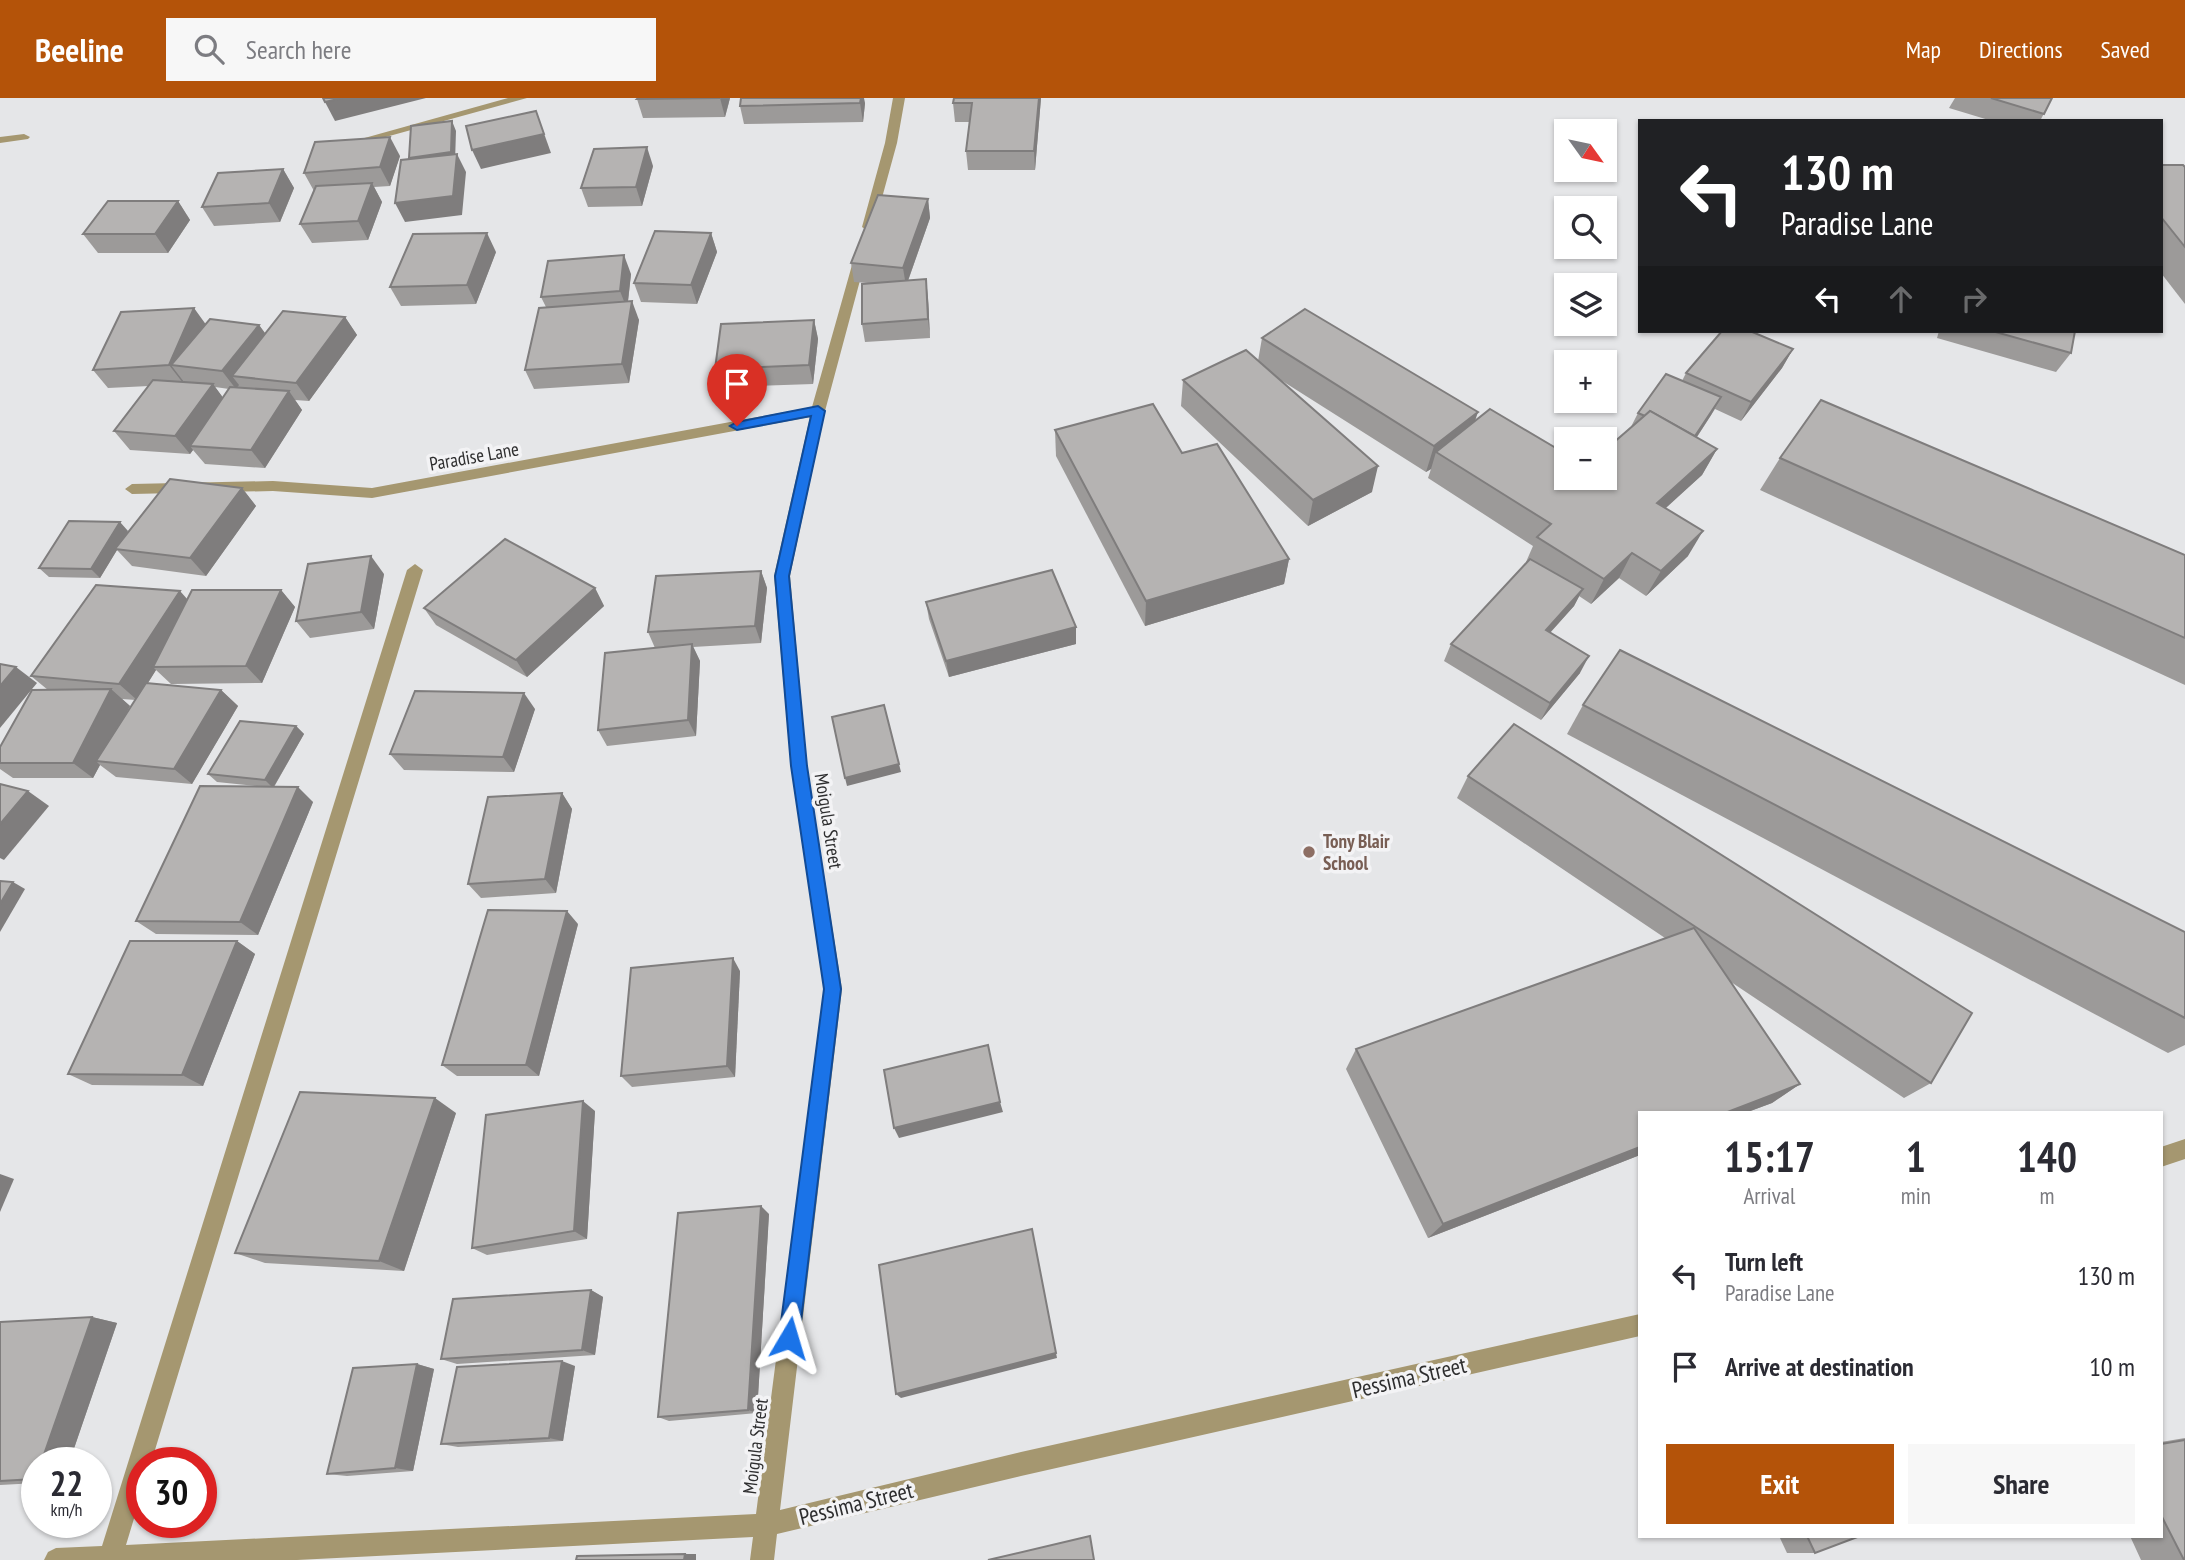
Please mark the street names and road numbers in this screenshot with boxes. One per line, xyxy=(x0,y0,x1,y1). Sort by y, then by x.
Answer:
street label: Paradise Lane xyxy=(427,436,521,476)
street label: Moigula Street xyxy=(810,772,849,871)
street label: Pessima Street xyxy=(1349,1350,1470,1404)
street label: Moigula Street xyxy=(737,1396,773,1495)
street label: Pessima Street xyxy=(796,1475,917,1531)

